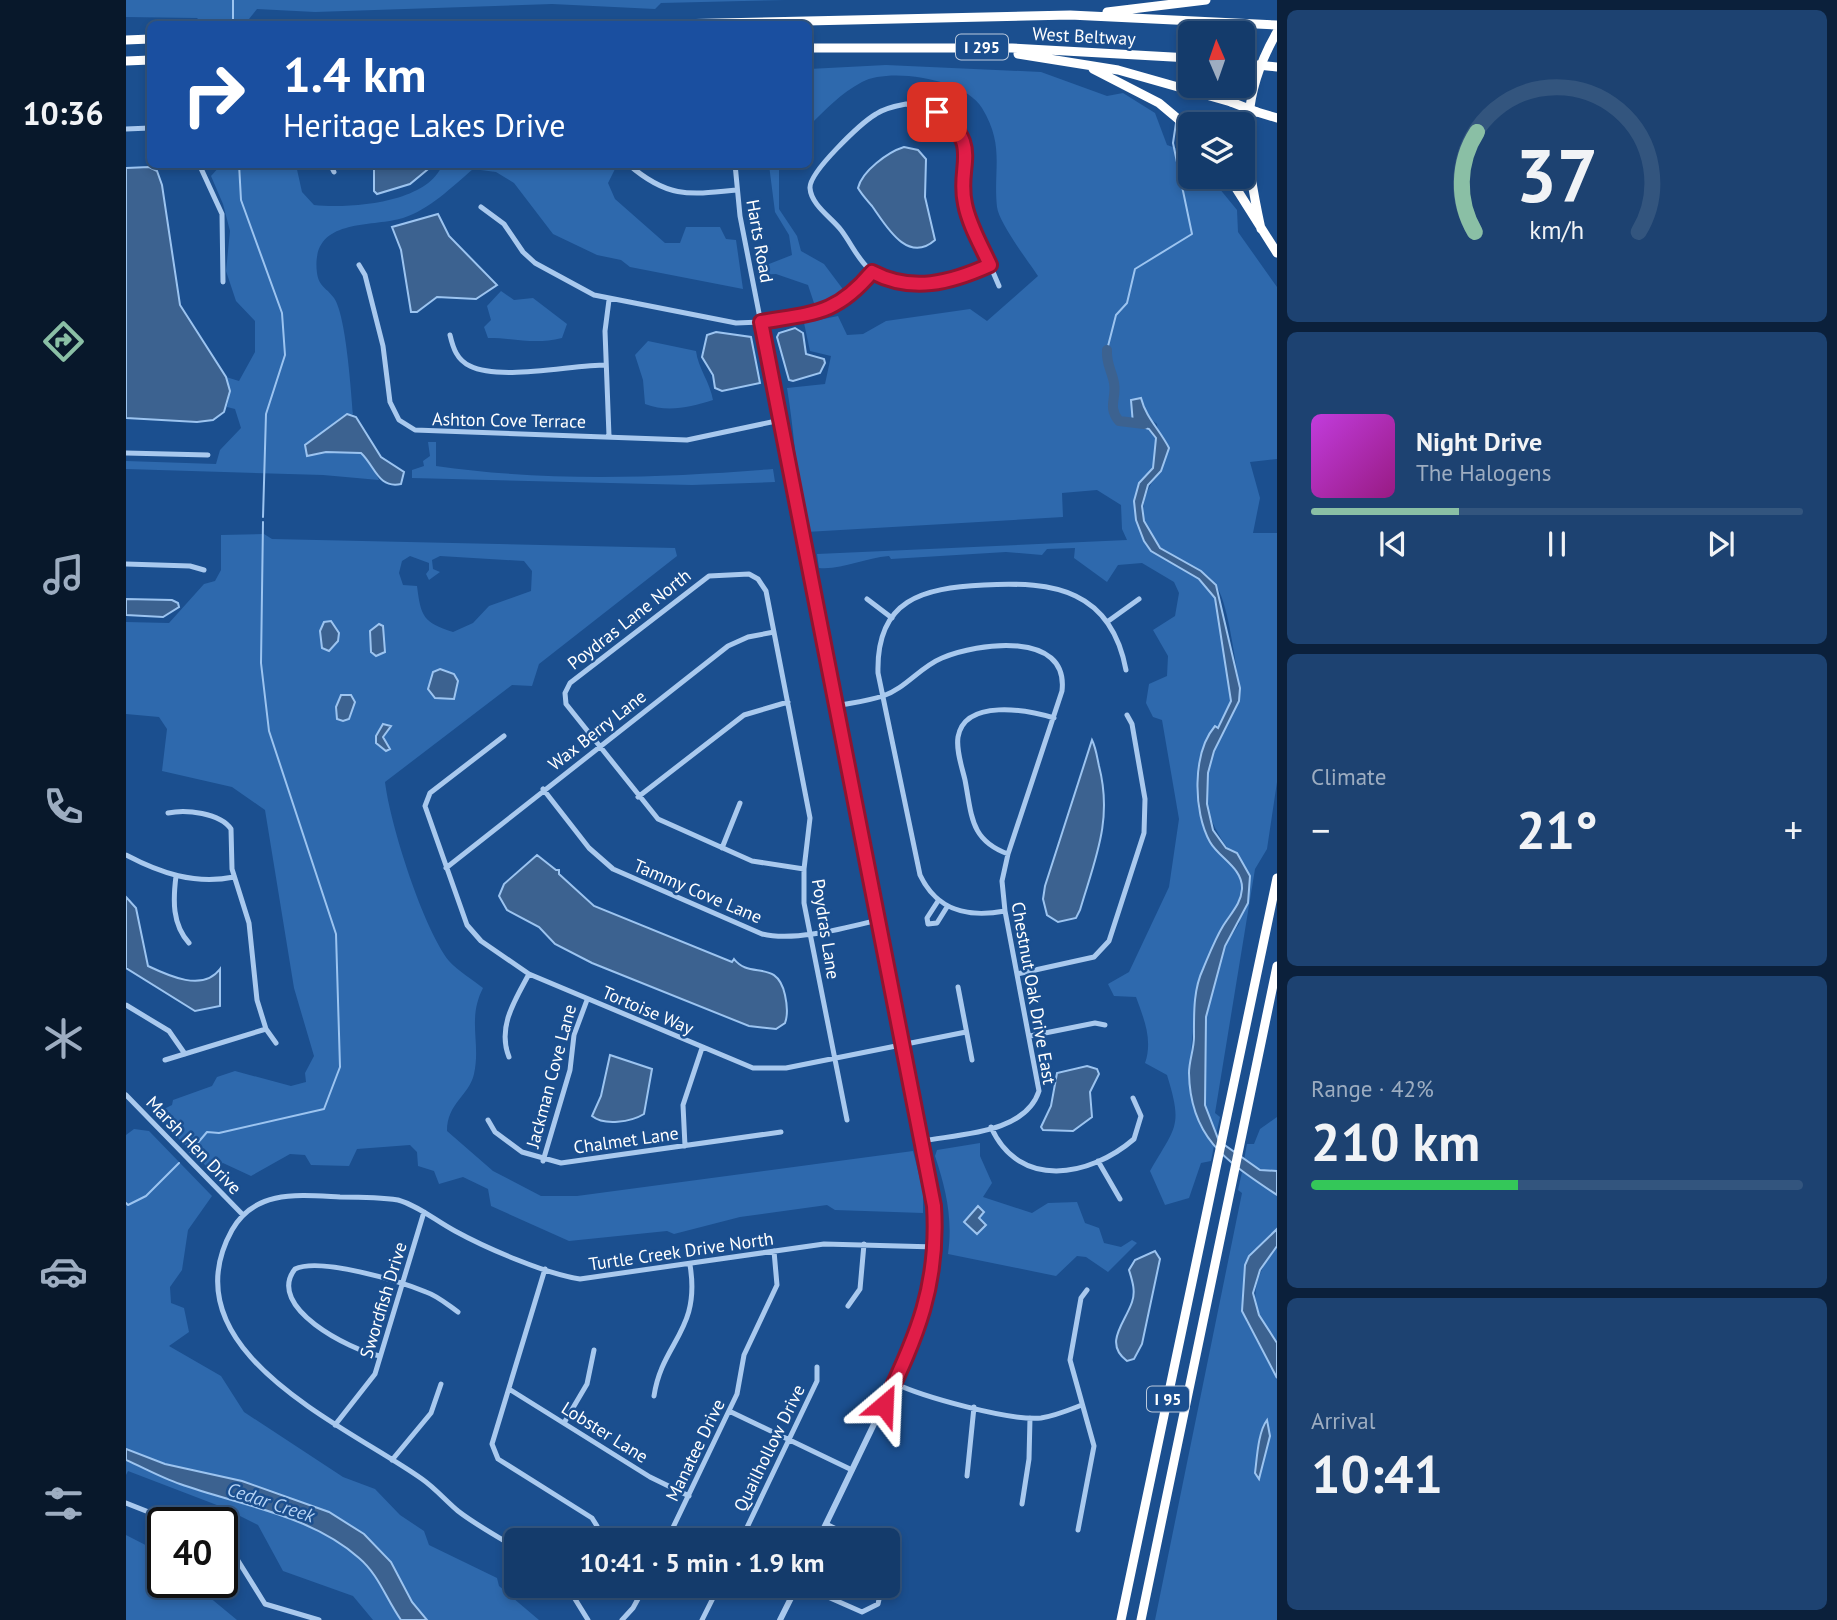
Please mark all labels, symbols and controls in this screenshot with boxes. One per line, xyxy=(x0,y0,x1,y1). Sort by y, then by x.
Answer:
north arrow xyxy=(1178,21,1255,98)
map controls xyxy=(1178,21,1255,189)
street label: West Beltway xyxy=(1032,22,1137,50)
road number: I 295 xyxy=(956,34,1008,60)
text: 1.4 km xyxy=(283,42,427,106)
icon: right xyxy=(168,49,259,140)
pin xyxy=(907,82,967,142)
text: 10:36 xyxy=(22,92,104,134)
icon: arrive xyxy=(918,93,956,131)
text: Heritage Lakes Drive xyxy=(283,104,566,146)
button: layers xyxy=(1178,112,1255,189)
text: 37 xyxy=(1516,128,1598,222)
street label: Harts Road xyxy=(741,198,779,284)
text: km/h xyxy=(1530,214,1584,246)
icon: directions xyxy=(39,317,88,366)
street label: Ashton Cove Terrace xyxy=(432,407,586,433)
text: Night Drive xyxy=(1416,425,1542,458)
text: The Halogens xyxy=(1416,458,1551,487)
icon: previous xyxy=(1374,525,1412,563)
icon: pause xyxy=(1538,525,1576,563)
icon: next xyxy=(1702,525,1740,563)
icon: music xyxy=(39,550,88,599)
street label: Poydras Lane North xyxy=(563,564,695,674)
street label: Wax Berry Lane xyxy=(543,685,651,775)
text: Climate xyxy=(1311,762,1386,791)
icon: phone xyxy=(39,782,88,831)
text: 21° xyxy=(1516,796,1598,863)
text: − xyxy=(1311,805,1330,854)
text: + xyxy=(1784,805,1803,854)
street label: Tammy Cove Lane xyxy=(630,854,766,928)
street label: Poydras Lane xyxy=(807,877,845,981)
street label: Chestnut Oak Drive East xyxy=(1007,900,1061,1086)
street label: Tortoise Way xyxy=(599,980,698,1040)
street label: Jackman Cove Lane xyxy=(521,1002,581,1151)
icon: climate xyxy=(39,1014,88,1063)
text: Range · 42% xyxy=(1311,1074,1434,1103)
street label: Marsh Hen Drive xyxy=(141,1091,247,1199)
text: 210 km xyxy=(1311,1108,1480,1175)
street label: Chalmet Lane xyxy=(572,1121,680,1159)
street label: Turtle Creek Drive North xyxy=(587,1227,775,1275)
street label: Swordfish Drive xyxy=(354,1239,412,1361)
icon: car xyxy=(39,1247,88,1296)
position arrow xyxy=(847,1368,921,1442)
street label: Quailhollow Drive xyxy=(728,1381,810,1515)
road number: I 95 xyxy=(1147,1386,1189,1412)
street label: Manatee Drive xyxy=(660,1395,730,1505)
street label: Lobster Lane xyxy=(557,1396,653,1468)
text: Arrival xyxy=(1311,1406,1375,1435)
text: 10:41 xyxy=(1311,1440,1443,1507)
water label: Cedar Creek xyxy=(224,1477,319,1528)
icon: filters xyxy=(39,1479,88,1528)
speed limit sign: 40 xyxy=(147,1507,238,1598)
text: 10:41 · 5 min · 1.9 km xyxy=(580,1546,825,1579)

